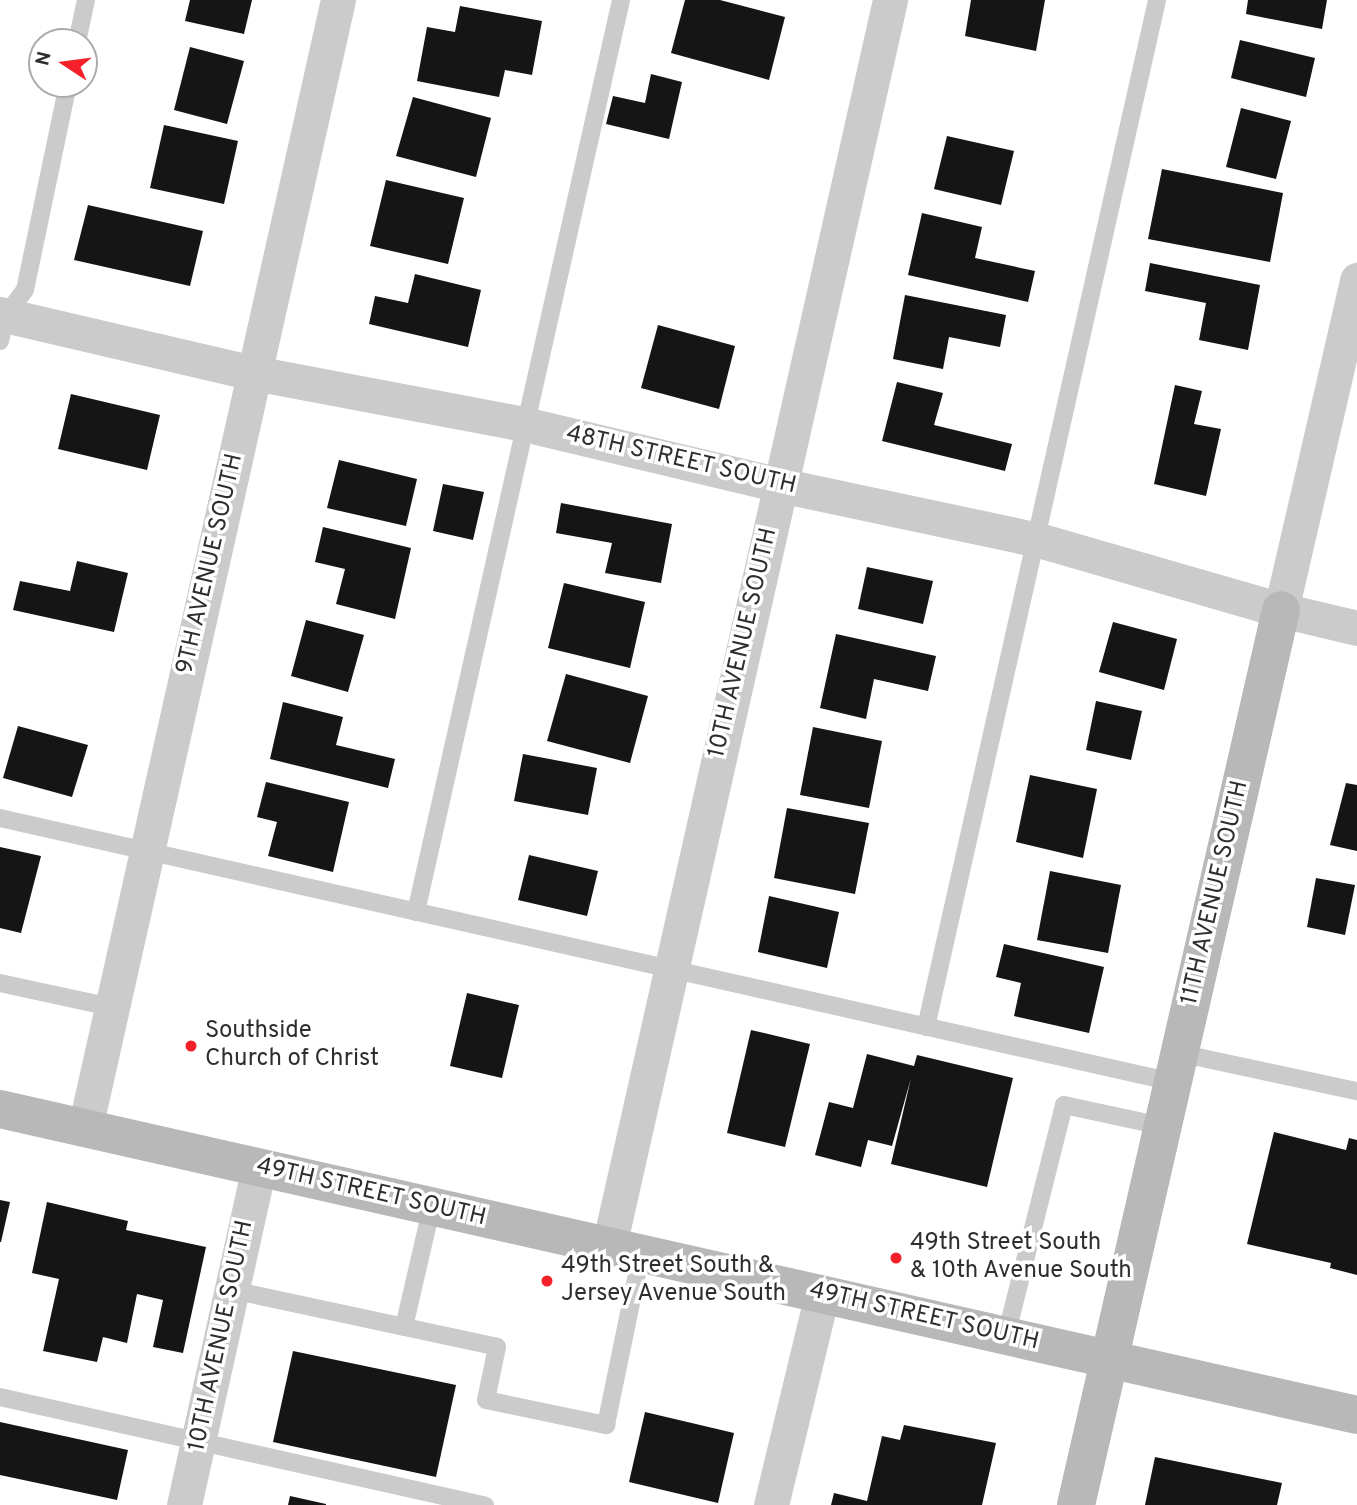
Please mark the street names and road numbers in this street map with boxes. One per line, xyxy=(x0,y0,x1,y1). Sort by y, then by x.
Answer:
street label: 48TH STREET SOUTH xyxy=(563,420,799,502)
street label: 9TH AVENUE SOUTH xyxy=(172,451,250,677)
street label: 10TH AVENUE SOUTH xyxy=(703,525,785,761)
street label: 11TH AVENUE SOUTH xyxy=(1176,778,1256,1008)
street label: 49TH STREET SOUTH xyxy=(253,1152,489,1234)
street label: 10TH AVENUE SOUTH xyxy=(183,1217,261,1455)
street label: 49TH STREET SOUTH xyxy=(806,1276,1042,1358)

